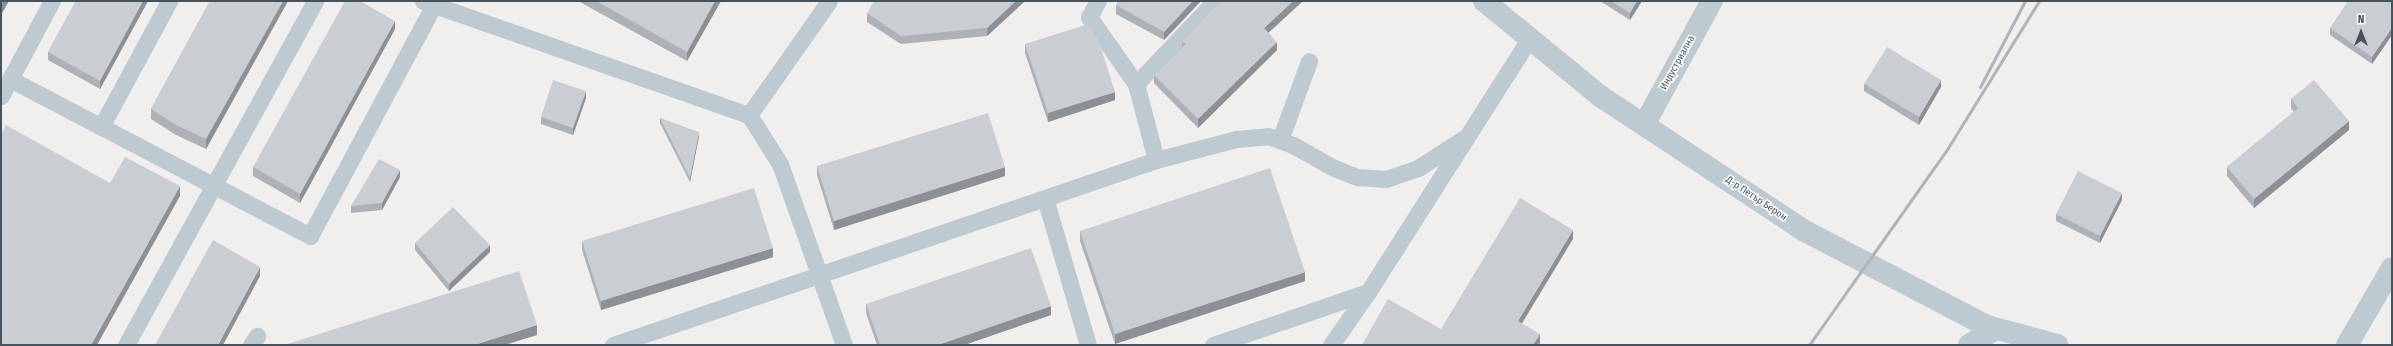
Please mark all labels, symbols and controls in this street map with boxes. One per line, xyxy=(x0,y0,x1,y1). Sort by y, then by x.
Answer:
north arrow xyxy=(2341,12,2381,52)
text: N xyxy=(2358,13,2364,26)
street label: Индустриална xyxy=(1658,34,1698,92)
street label: Д-р Петър Берон xyxy=(1723,174,1789,224)

